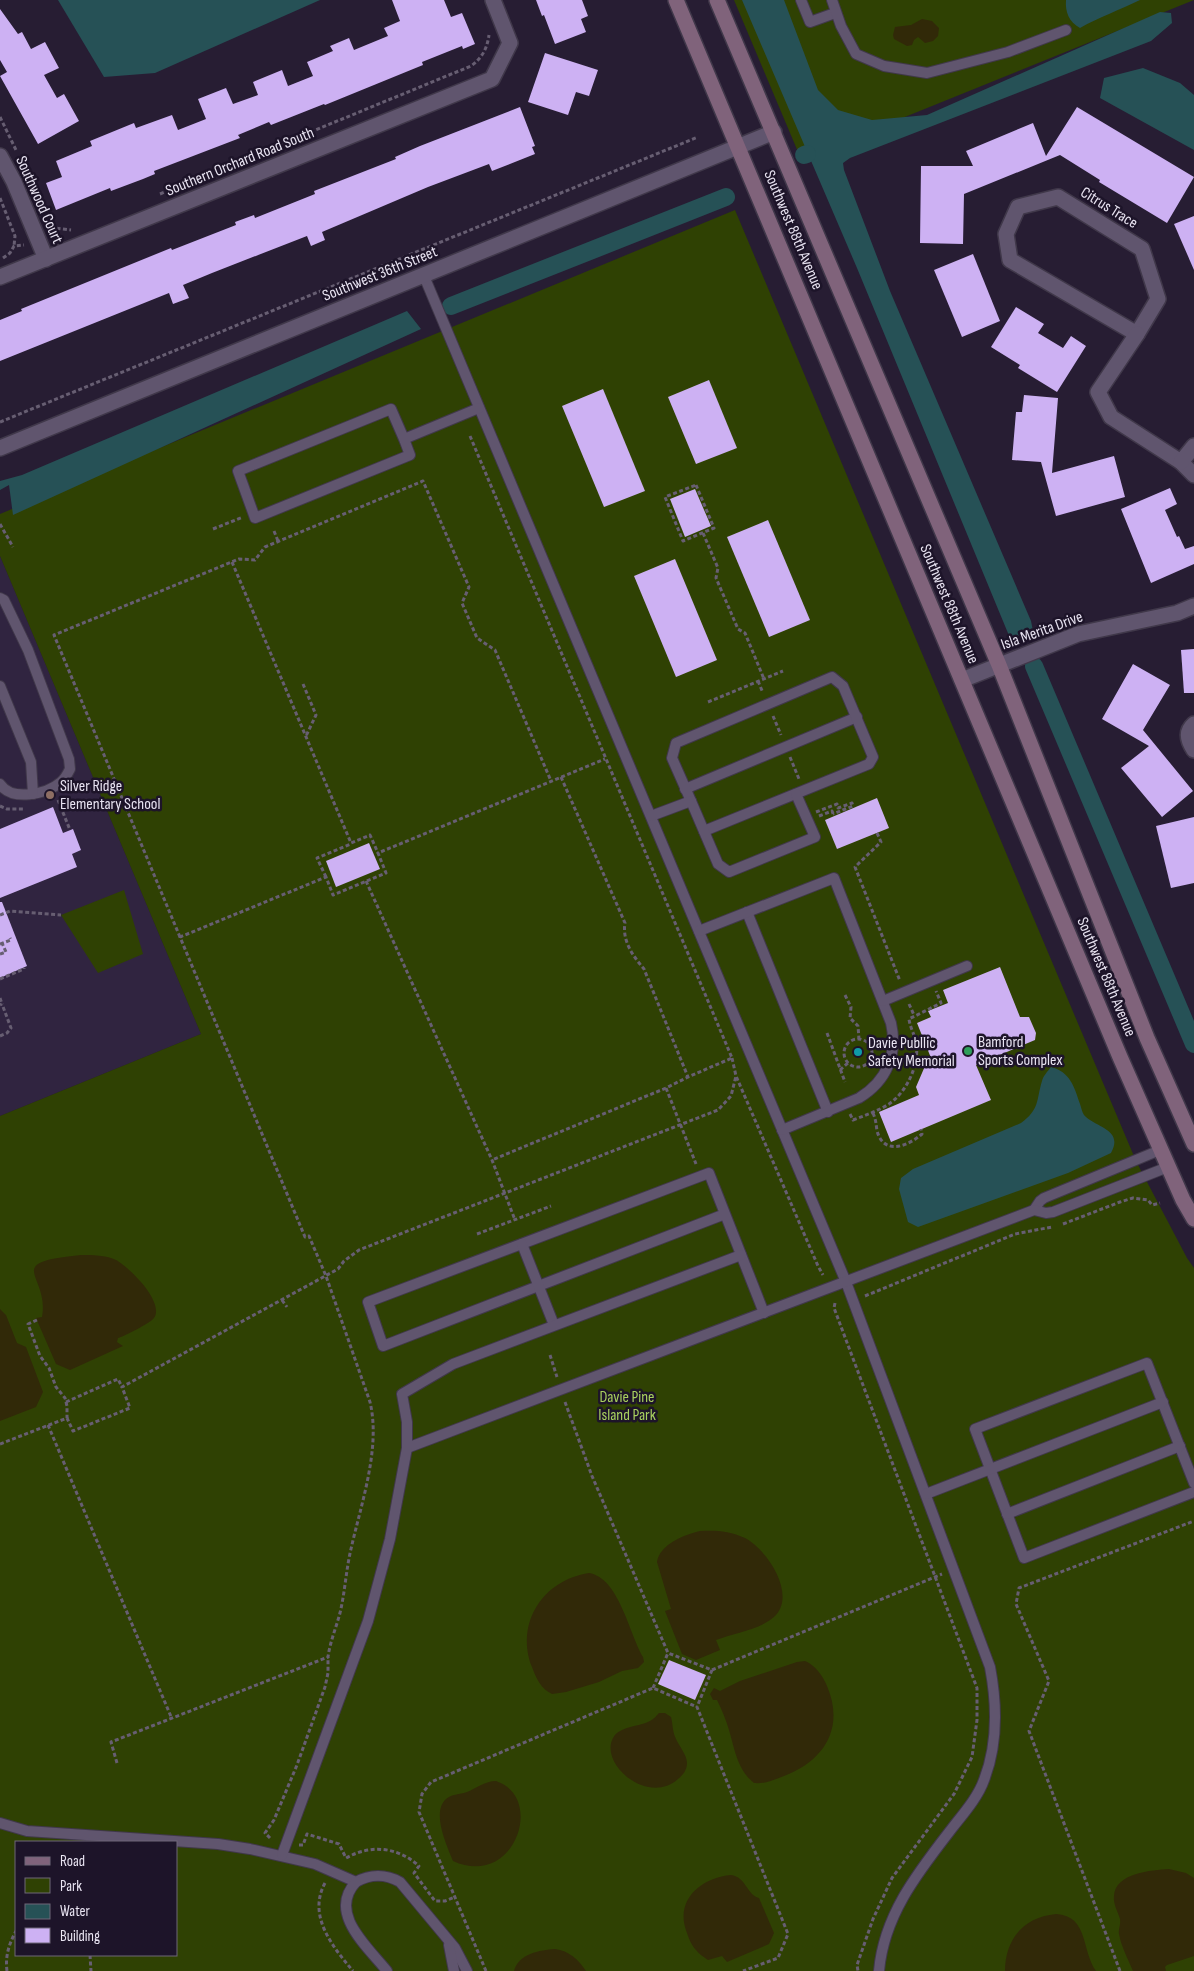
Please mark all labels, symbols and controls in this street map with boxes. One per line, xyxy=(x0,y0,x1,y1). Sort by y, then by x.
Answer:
street label: Southern Orchard Road South xyxy=(163,123,317,201)
street label: Southwood Court xyxy=(11,153,67,247)
street label: Southwest 88th Avenue xyxy=(759,167,827,293)
street label: Citrus Trace xyxy=(1077,183,1141,233)
street label: Southwest 36th Street xyxy=(320,242,440,306)
street label: Southwest 88th Avenue xyxy=(915,541,983,667)
street label: Isla Merita Drive xyxy=(999,607,1085,655)
place label: Silver Ridge Elementary School xyxy=(60,777,160,814)
marker: Silver Ridge Elementary School xyxy=(44,789,56,801)
street label: Southwest 88th Avenue xyxy=(1072,914,1140,1040)
place label: Bamford Sports Complex xyxy=(978,1033,1062,1070)
place label: Davie Publlic Safety Memorial xyxy=(868,1034,955,1071)
marker: Bamford Sports Complex xyxy=(962,1045,974,1057)
marker: Davie Publlic Safety Memorial xyxy=(852,1046,864,1058)
park label: Davie Pine Island Park xyxy=(598,1388,656,1425)
legend xyxy=(15,1841,178,1956)
text: Road xyxy=(60,1852,85,1871)
text: Park xyxy=(60,1877,82,1896)
text: Water xyxy=(60,1902,91,1921)
text: Building xyxy=(60,1927,100,1946)

